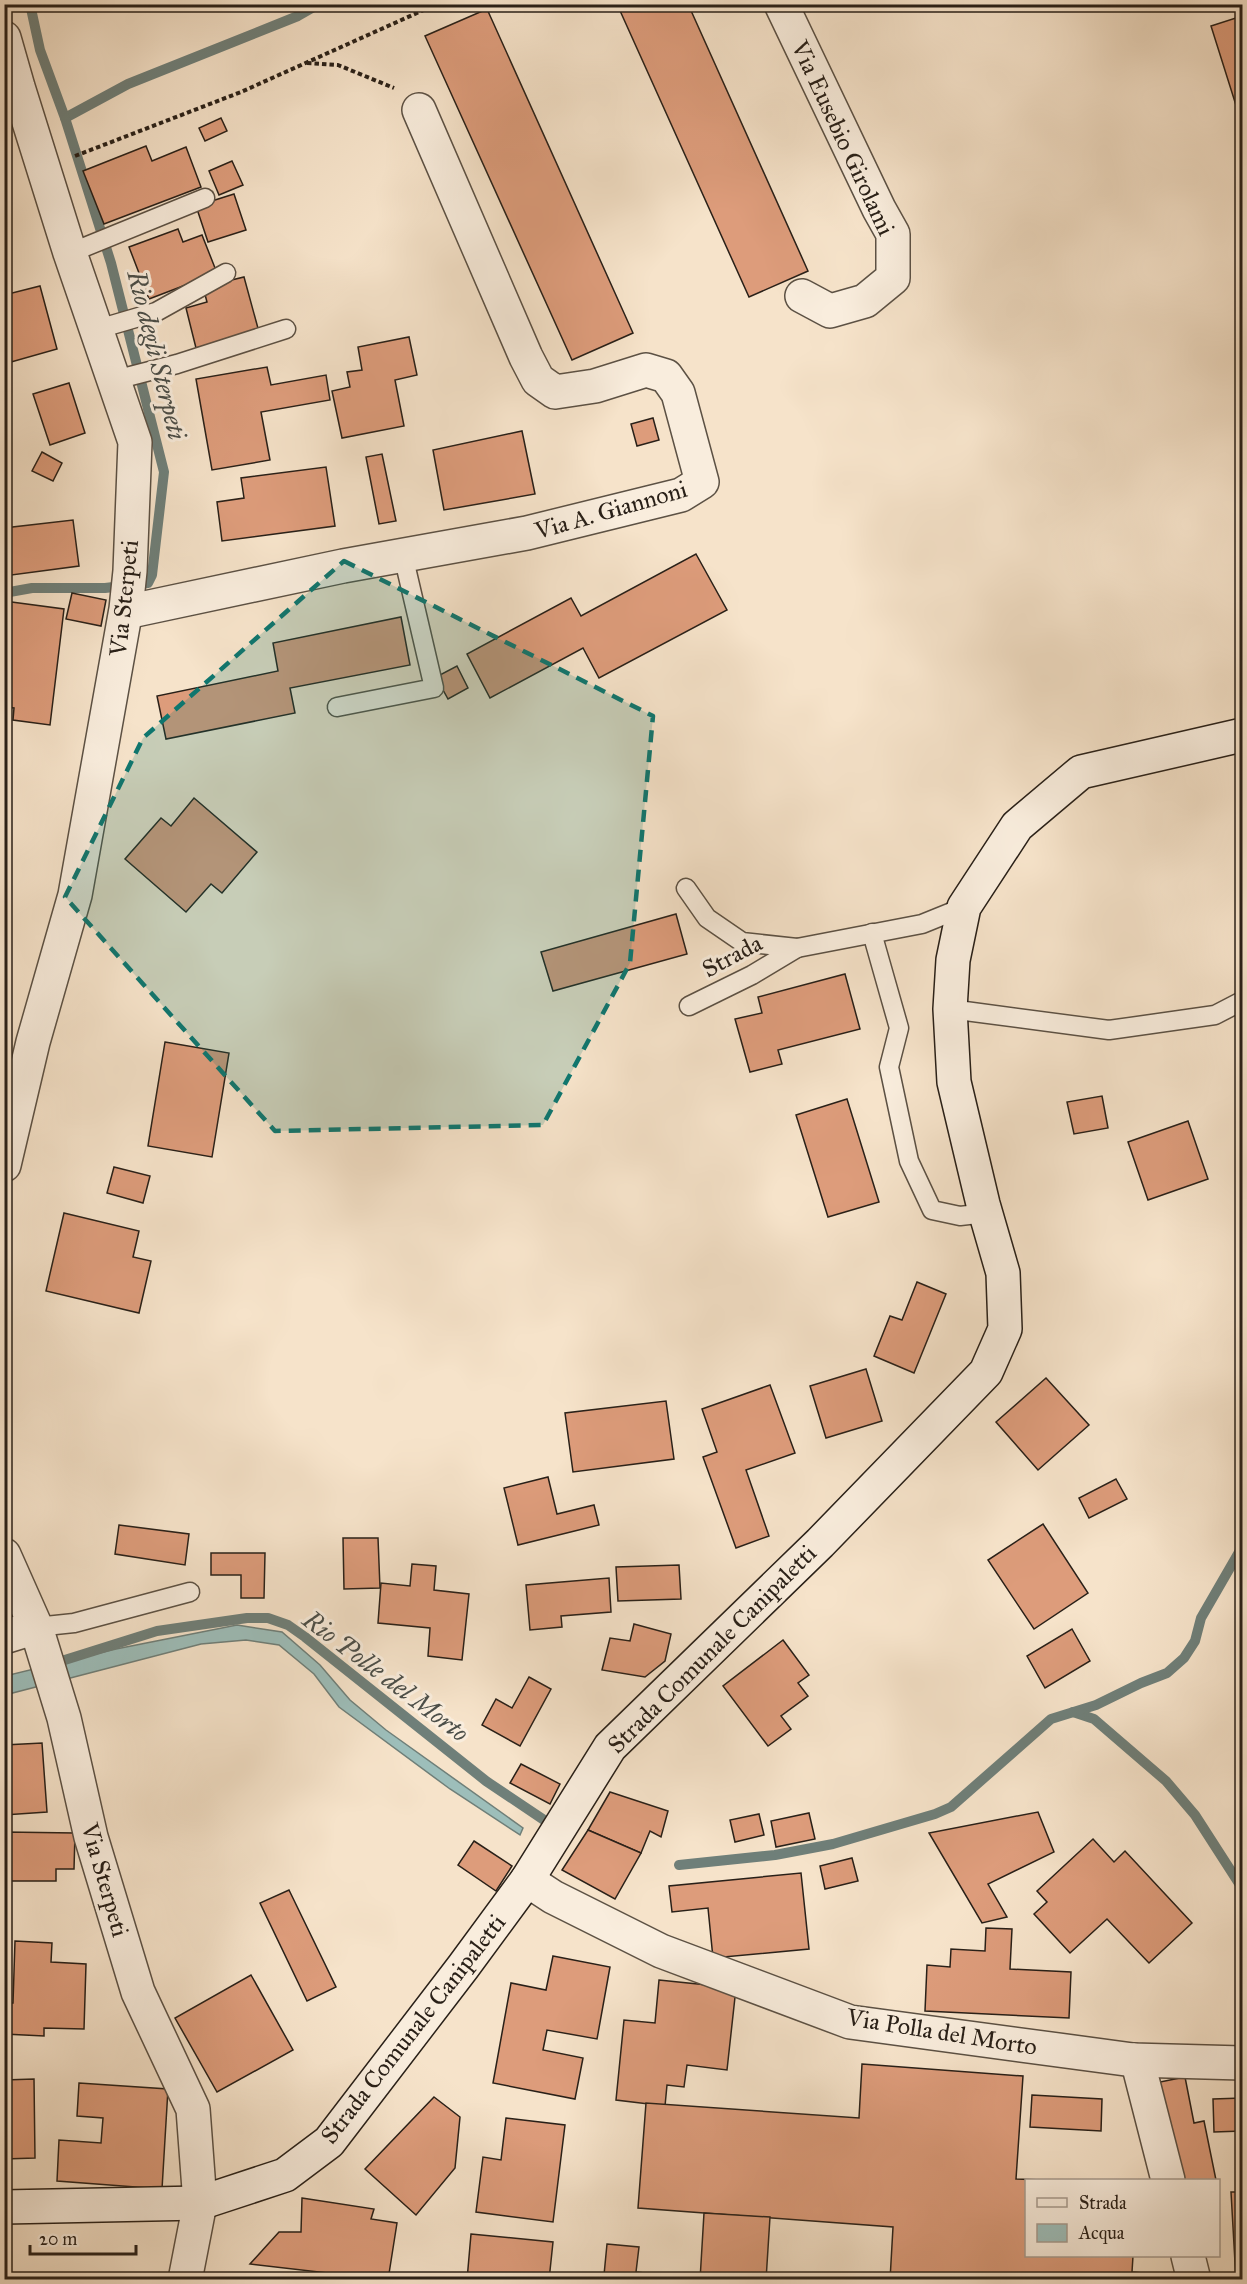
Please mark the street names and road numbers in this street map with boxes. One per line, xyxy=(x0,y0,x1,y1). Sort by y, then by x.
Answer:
street label: Via Eusebio Girolami xyxy=(784,35,901,240)
street label: Via A. Giannoni xyxy=(530,474,691,546)
street label: Via Sterpeti xyxy=(103,538,145,659)
street label: Strada xyxy=(697,927,768,984)
street label: Strada Comunale Canipaletti xyxy=(601,1538,823,1760)
street label: Via Sterpeti xyxy=(74,1819,136,1941)
street label: Strada Comunale Canipaletti xyxy=(314,1908,512,2150)
street label: Via Polla del Morto xyxy=(844,2002,1039,2062)

